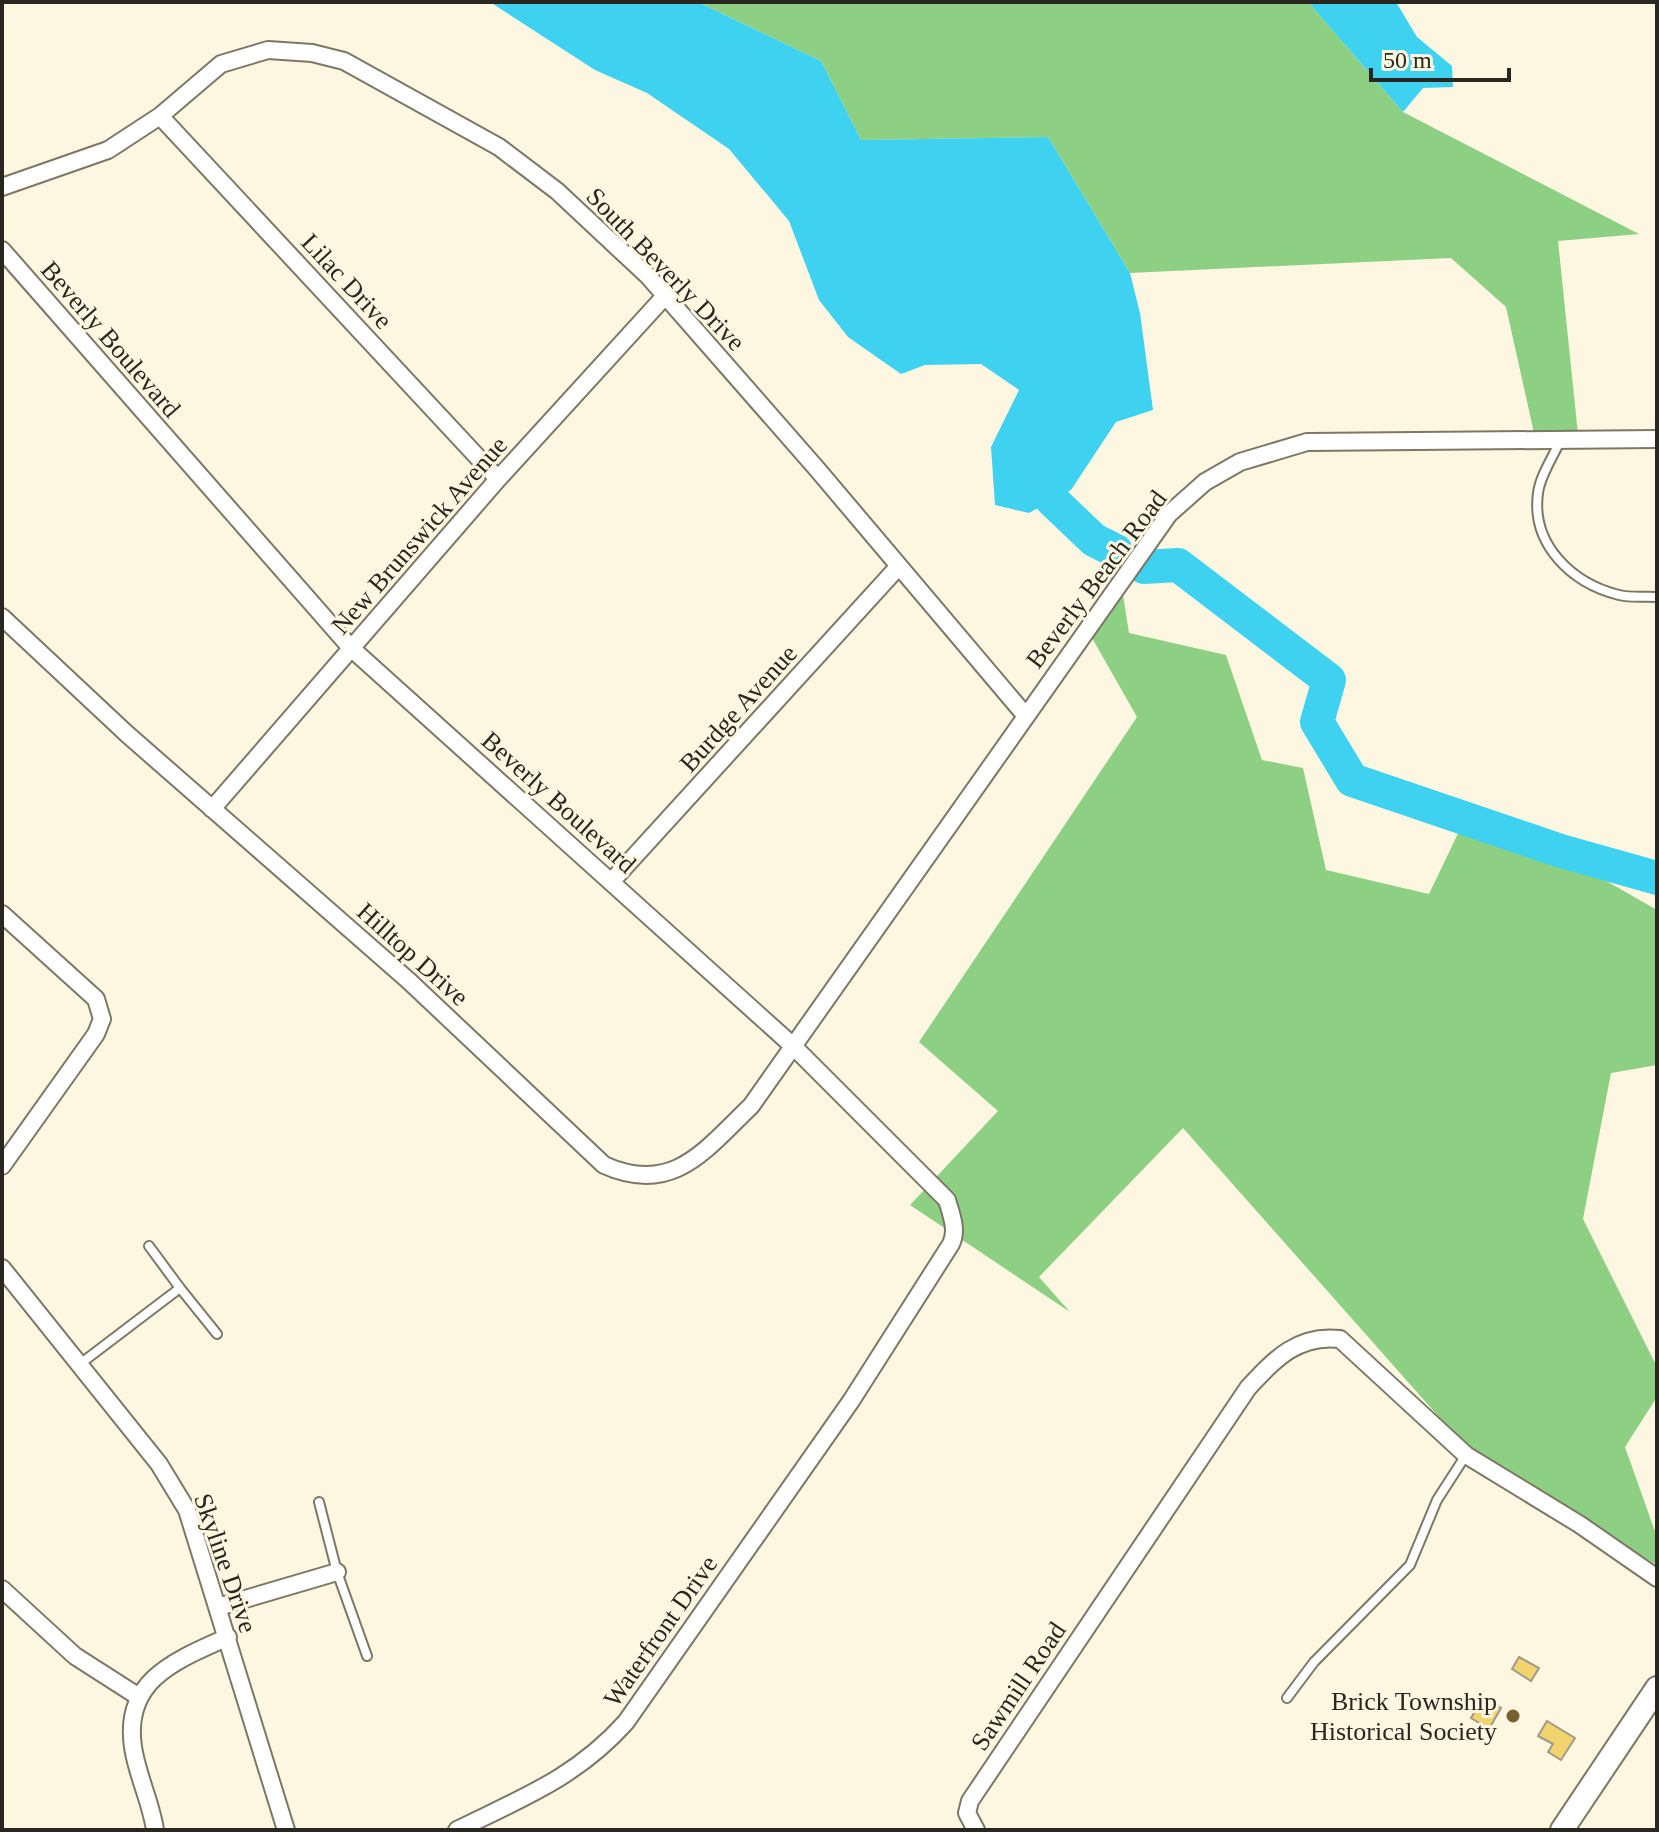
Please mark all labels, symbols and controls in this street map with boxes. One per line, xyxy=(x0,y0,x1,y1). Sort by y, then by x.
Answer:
scale bar xyxy=(1371,32,1509,82)
text: 50 m xyxy=(1383,47,1432,73)
street label: South Beverly Drive xyxy=(580,182,751,357)
street label: Lilac Drive xyxy=(295,228,398,335)
street label: Beverly Boulevard xyxy=(35,255,186,423)
street label: New Brunswick Avenue xyxy=(326,431,513,640)
street label: Beverly Beach Road xyxy=(1020,485,1173,674)
street label: Burdge Avenue xyxy=(674,639,803,778)
street label: Beverly Boulevard xyxy=(476,726,642,879)
street label: Hilltop Drive xyxy=(351,897,474,1012)
street label: Skyline Drive xyxy=(188,1490,263,1637)
street label: Waterfront Drive xyxy=(598,1550,723,1712)
street label: Sawmill Road xyxy=(965,1617,1072,1756)
place label: Brick Township Historical Society xyxy=(1310,1687,1497,1746)
marker: Brick Township Historical Society xyxy=(1504,1707,1522,1725)

